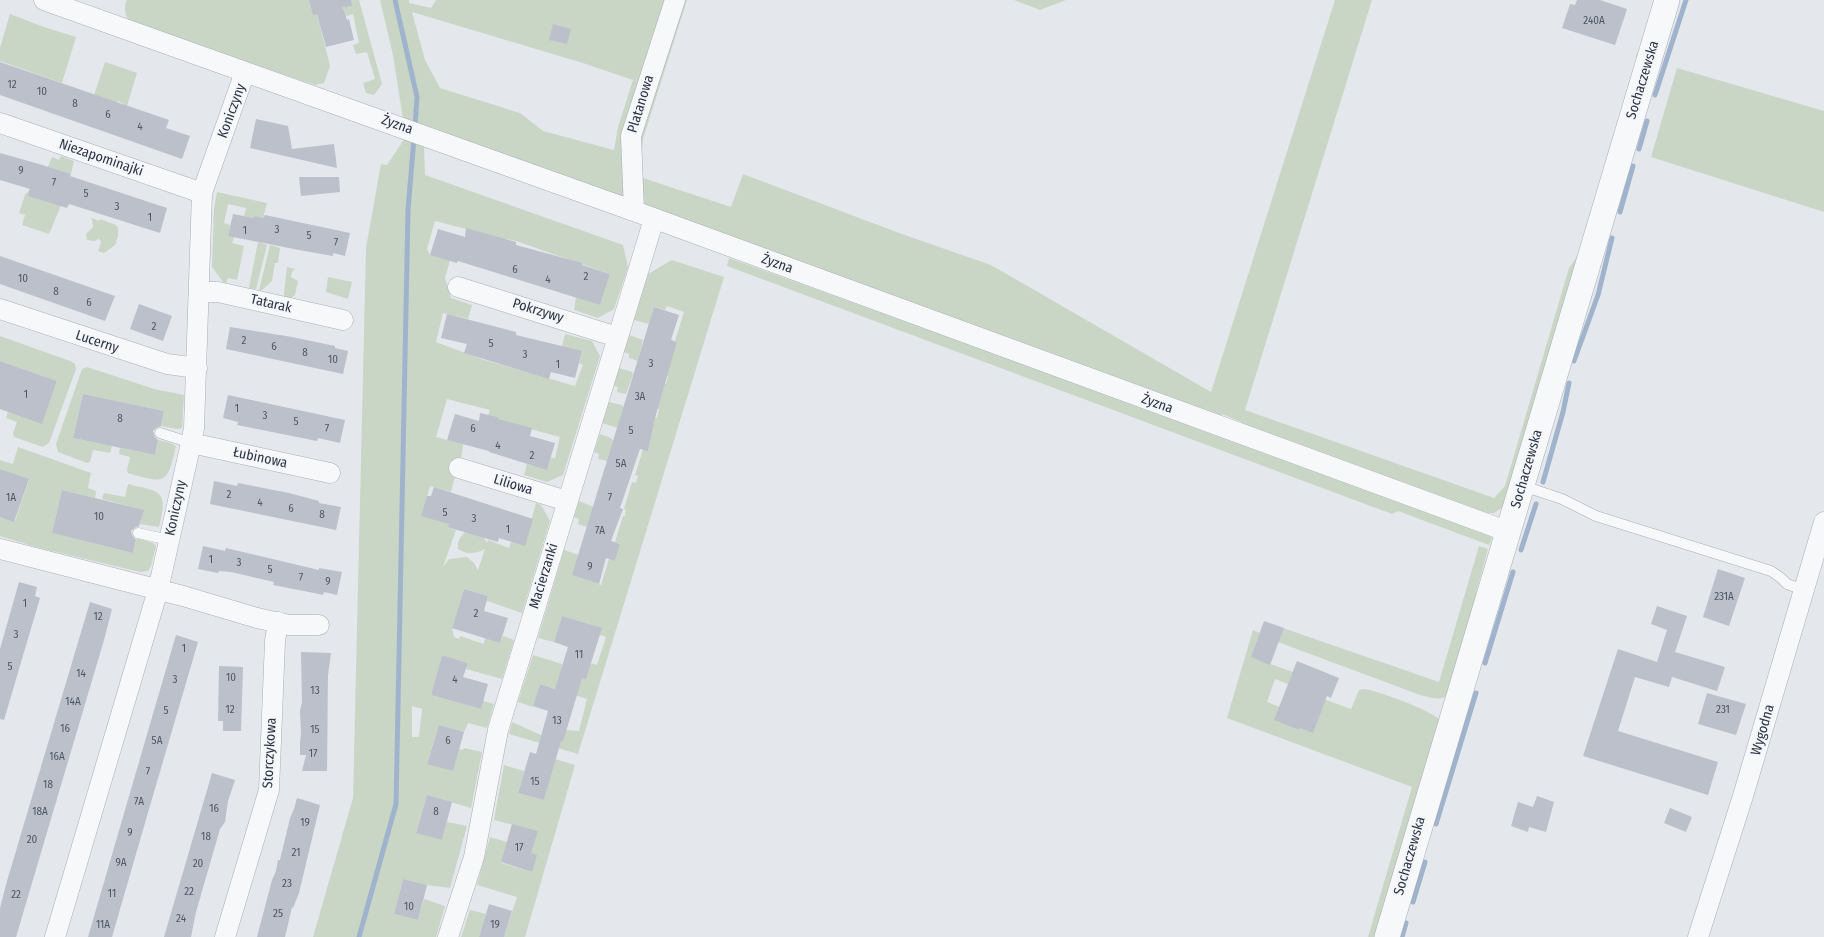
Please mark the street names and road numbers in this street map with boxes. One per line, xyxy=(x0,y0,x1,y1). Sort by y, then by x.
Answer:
street label: Sochaczewska xyxy=(1623,39,1663,121)
street label: Platanowa xyxy=(624,73,658,135)
street label: Koniczyny xyxy=(214,81,250,141)
street label: Żyzna xyxy=(379,112,415,138)
street label: Niezapominajki xyxy=(57,136,145,180)
street label: Żyzna xyxy=(759,251,795,277)
street label: Tatarak xyxy=(249,291,293,317)
street label: Pokrzywy xyxy=(510,295,566,327)
street label: Lucerny xyxy=(73,327,121,357)
street label: Żyzna xyxy=(1139,391,1175,417)
street label: Sochaczewska xyxy=(1508,428,1546,510)
street label: Łubinowa xyxy=(231,444,289,472)
street label: Liliowa xyxy=(491,471,535,499)
street label: Koniczyny xyxy=(162,478,190,538)
street label: Macierzanki xyxy=(526,541,562,611)
street label: Wygodna xyxy=(1748,703,1778,757)
street label: Storczykowa xyxy=(260,717,280,789)
street label: Sochaczewska xyxy=(1391,815,1429,897)

